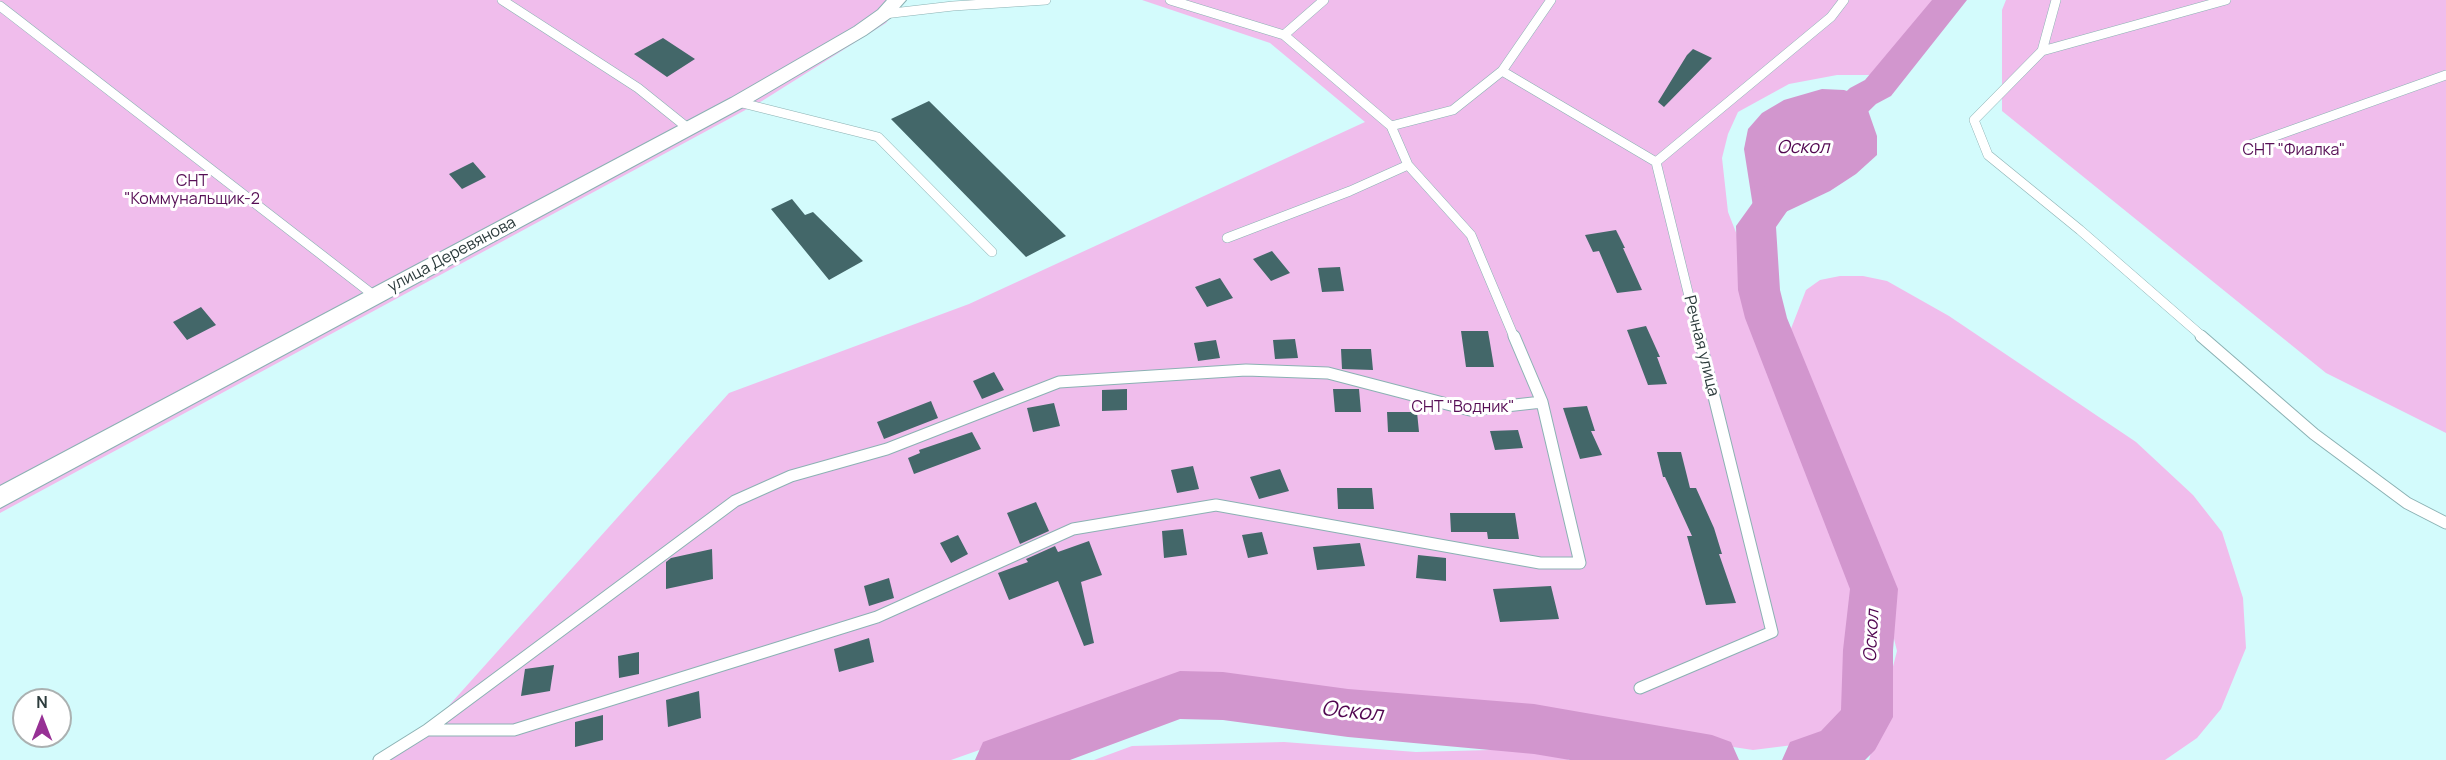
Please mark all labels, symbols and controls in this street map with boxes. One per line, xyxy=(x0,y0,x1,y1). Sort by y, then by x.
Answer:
water label: Оскол xyxy=(1777,137,1829,159)
park label: СНТ "Фиалка" xyxy=(2243,141,2345,161)
park label: СНТ "Коммунальщик-2 xyxy=(124,172,260,210)
street label: улица Деревянова xyxy=(385,213,519,297)
street label: Речная улица xyxy=(1679,294,1723,398)
park label: СНТ "Водник" xyxy=(1411,398,1515,418)
water label: Оскол xyxy=(1860,609,1884,663)
north arrow xyxy=(12,688,72,748)
text: N xyxy=(36,691,48,713)
water label: Оскол xyxy=(1320,696,1384,728)

